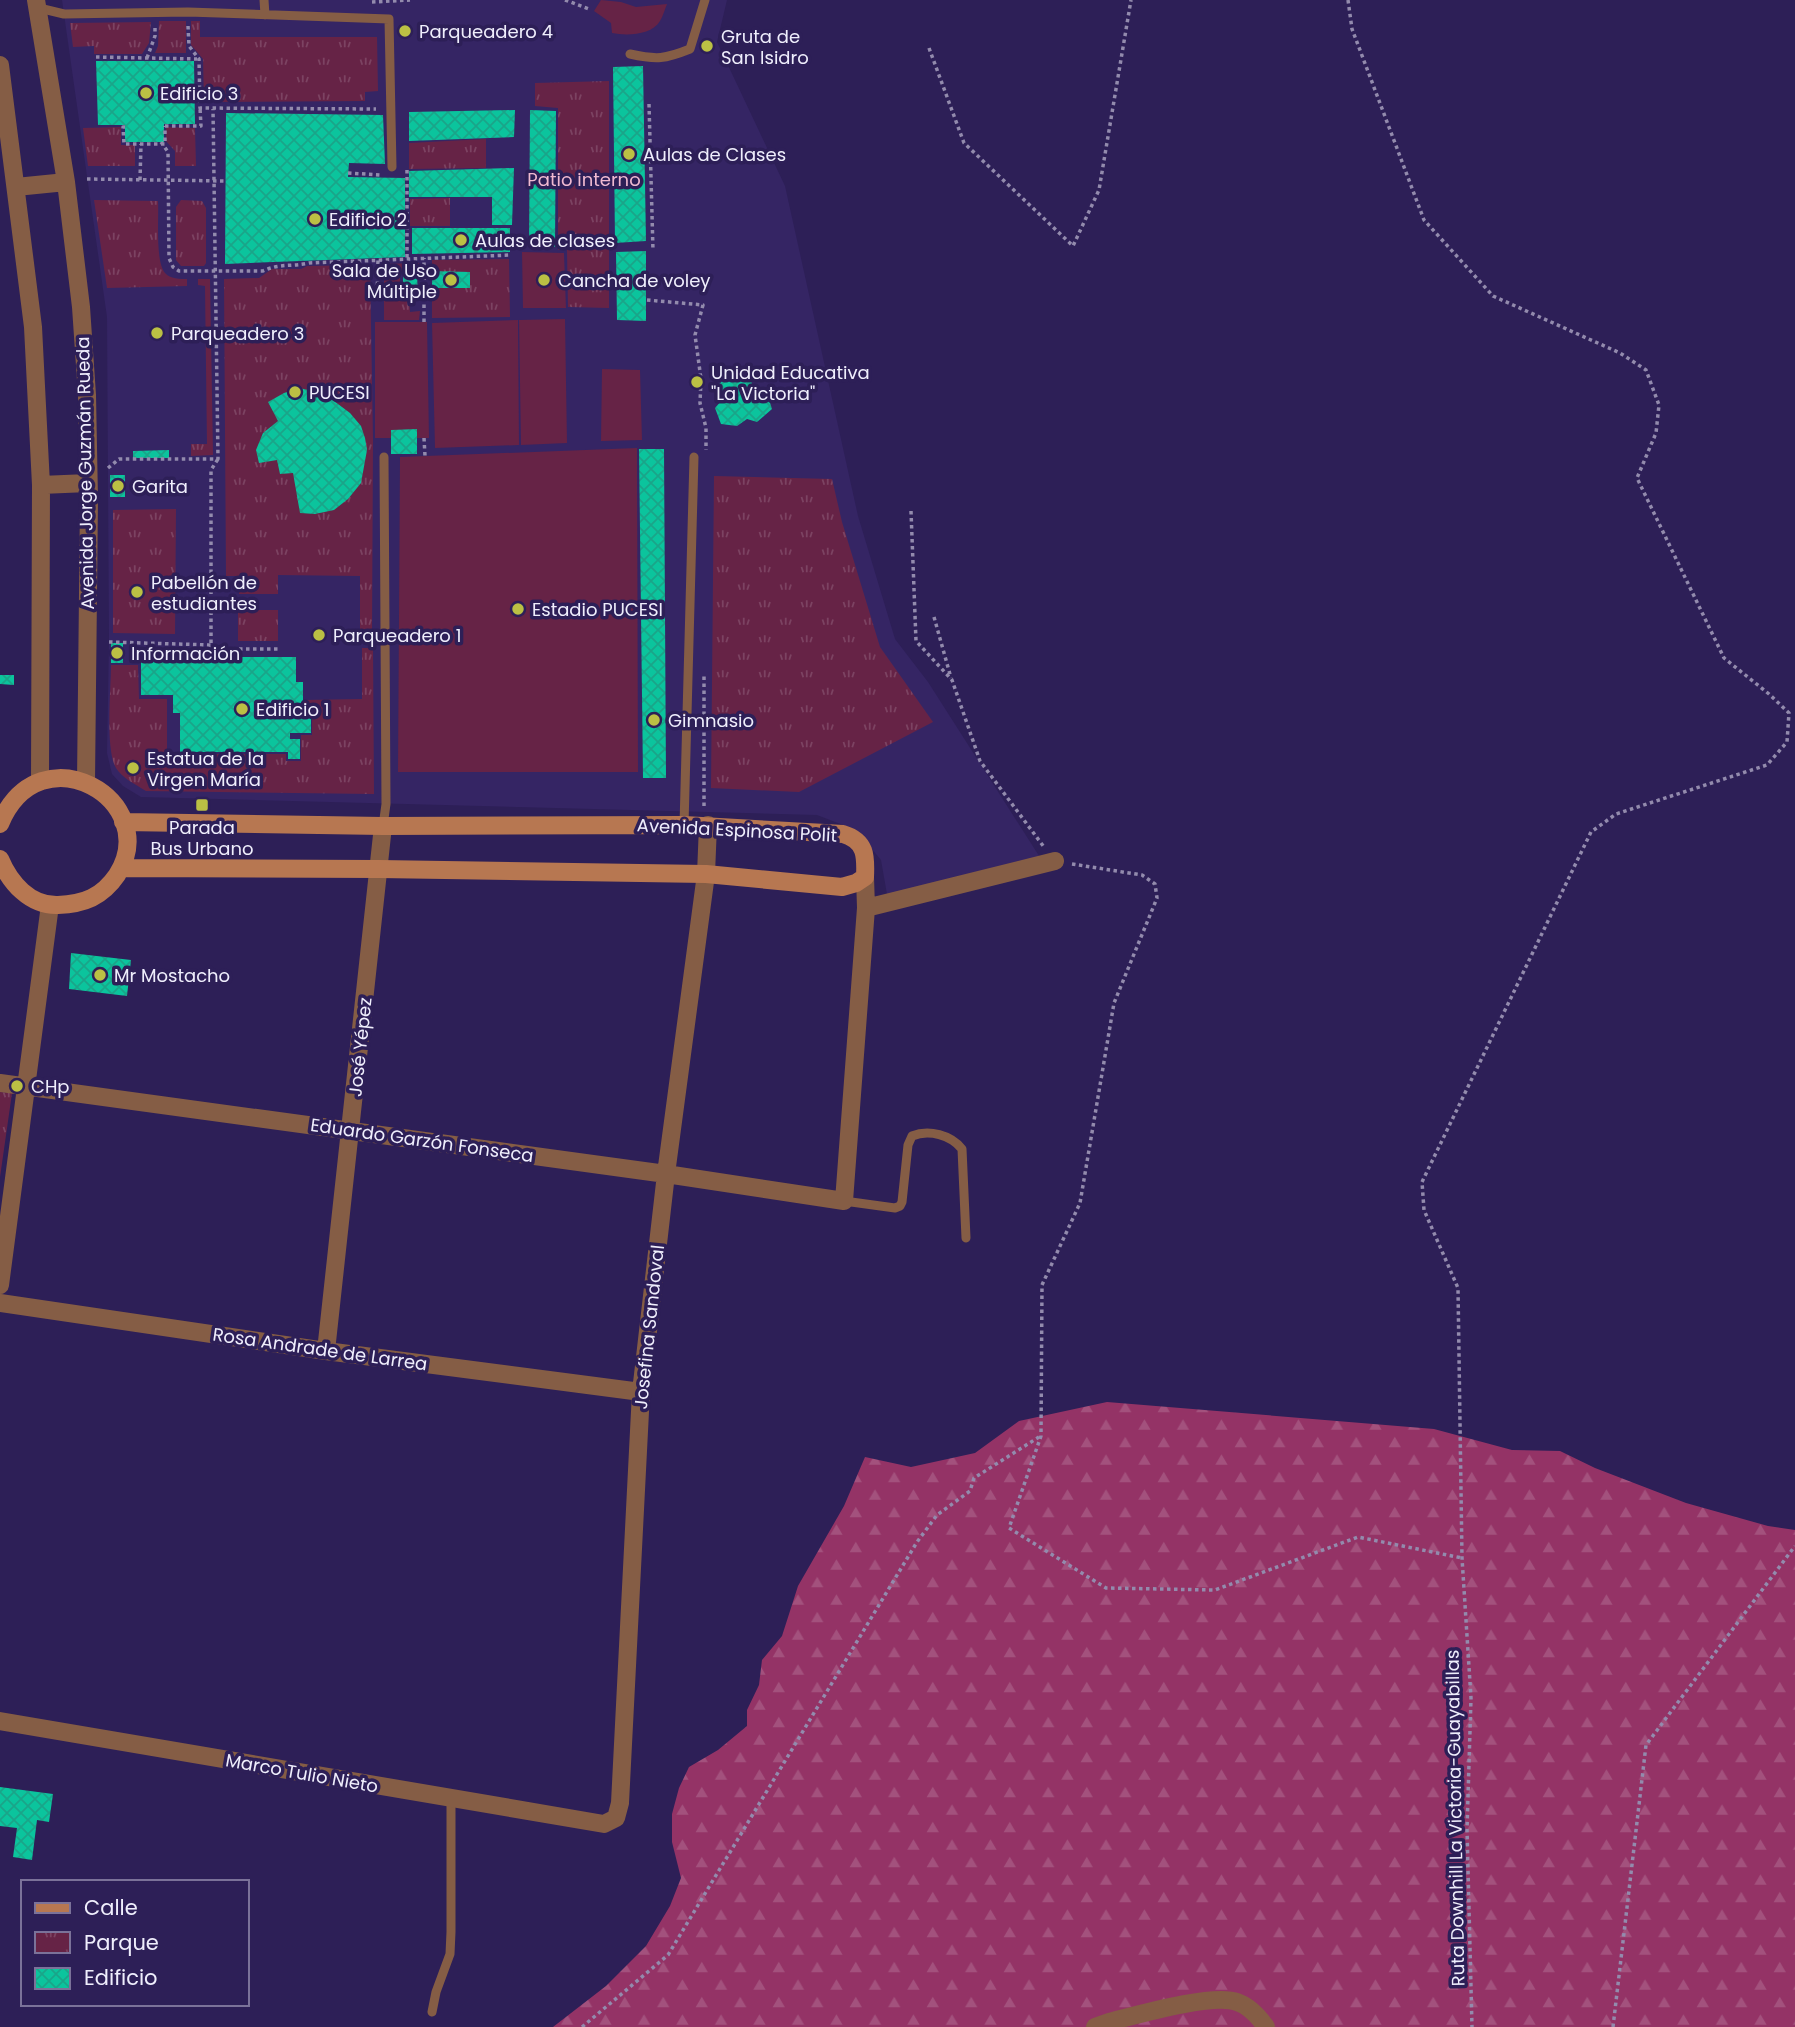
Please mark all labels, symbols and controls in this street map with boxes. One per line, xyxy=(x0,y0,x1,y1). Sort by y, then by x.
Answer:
place label: Parqueadero 4 xyxy=(419,19,553,44)
marker: Parqueadero 4 xyxy=(397,23,413,39)
place label: Gruta de San Isidro xyxy=(721,24,809,70)
marker: Gruta de San Isidro xyxy=(699,38,715,54)
place label: Edificio 3 xyxy=(160,81,238,106)
marker: Edificio 3 xyxy=(138,85,154,101)
place label: Aulas de Clases xyxy=(643,142,786,167)
marker: Aulas de Clases xyxy=(621,146,637,162)
park label: Patio interno xyxy=(527,167,641,192)
place label: Edificio 2 xyxy=(329,207,407,232)
marker: Edificio 2 xyxy=(307,211,323,227)
place label: Aulas de clases xyxy=(475,228,615,253)
marker: Aulas de clases xyxy=(453,232,469,248)
place label: Sala de Uso Múltiple xyxy=(332,258,437,304)
place label: Cancha de voley xyxy=(558,268,710,293)
marker: Sala de Uso Múltiple xyxy=(443,272,459,288)
marker: Cancha de voley xyxy=(536,272,552,288)
place label: Parqueadero 3 xyxy=(171,321,304,346)
marker: Parqueadero 3 xyxy=(149,325,165,341)
street label: Avenida Jorge Guzmán Rueda xyxy=(70,336,100,610)
place label: Unidad Educativa "La Victoria" xyxy=(711,360,870,406)
marker: Unidad Educativa "La Victoria" xyxy=(689,374,705,390)
place label: PUCESI xyxy=(309,380,370,405)
marker: PUCESI xyxy=(287,384,303,400)
place label: Garita xyxy=(132,474,188,499)
marker: Garita xyxy=(110,478,126,494)
place label: Pabellón de estudiantes xyxy=(151,570,257,616)
marker: Pabellón de estudiantes xyxy=(129,584,145,600)
place label: Estadio PUCESI xyxy=(532,597,663,622)
marker: Estadio PUCESI xyxy=(510,601,526,617)
place label: Parqueadero 1 xyxy=(333,623,461,648)
marker: Parqueadero 1 xyxy=(311,627,327,643)
place label: Información xyxy=(131,641,240,666)
marker: Información xyxy=(109,645,125,661)
place label: Edificio 1 xyxy=(256,697,330,722)
marker: Edificio 1 xyxy=(234,701,250,717)
place label: Gimnasio xyxy=(668,708,754,733)
marker: Gimnasio xyxy=(646,712,662,728)
place label: Estatua de la Virgen María xyxy=(147,746,264,792)
marker: Estatua de la Virgen María xyxy=(125,760,141,776)
marker: Parada Bus Urbano xyxy=(194,797,210,813)
street label: Avenida Espinosa Polit xyxy=(636,812,838,848)
place label: Parada Bus Urbano xyxy=(151,815,254,861)
place label: Mr Mostacho xyxy=(114,963,230,988)
marker: Mr Mostacho xyxy=(92,967,108,983)
street label: José Yépez xyxy=(342,996,378,1098)
place label: CHp xyxy=(31,1074,70,1099)
marker: CHp xyxy=(9,1078,25,1094)
street label: Eduardo Garzón Fonseca xyxy=(309,1112,535,1168)
street label: Josefina Sandoval xyxy=(628,1244,670,1410)
street label: Rosa Andrade de Larrea xyxy=(211,1322,429,1376)
street label: Ruta Downhill La Victoria-Guayabillas xyxy=(1440,1649,1470,1987)
street label: Marco Tulio Nieto xyxy=(224,1747,380,1799)
legend xyxy=(21,1880,248,2006)
text: Calle xyxy=(84,1893,138,1922)
text: Parque xyxy=(84,1928,159,1957)
text: Edificio xyxy=(84,1963,158,1992)

